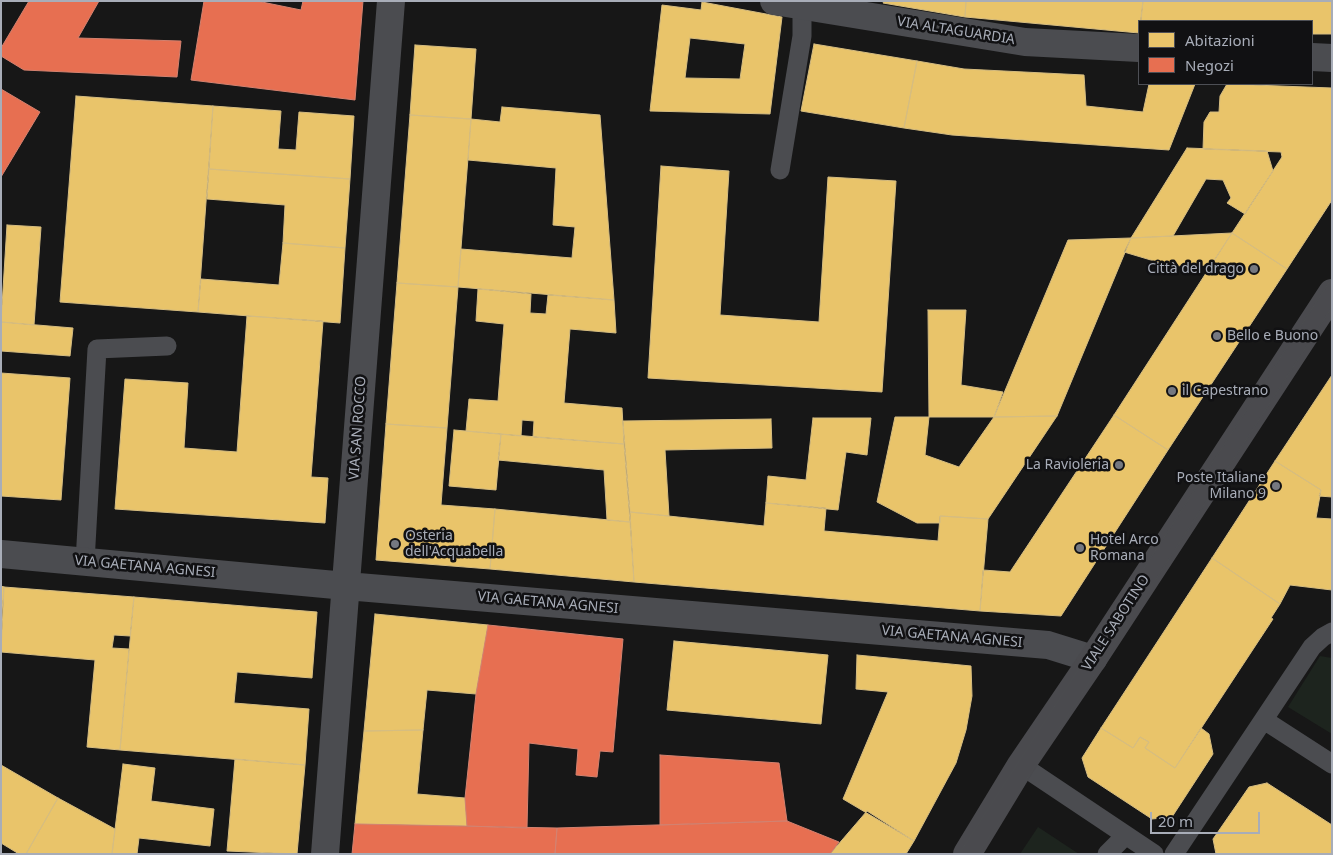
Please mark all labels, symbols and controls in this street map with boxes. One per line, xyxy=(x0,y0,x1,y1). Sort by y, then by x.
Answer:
street label: VIA ALTAGUARDIA xyxy=(896,13,1016,49)
legend xyxy=(1138,20,1313,85)
text: Abitazioni xyxy=(1185,30,1255,50)
text: Negozi xyxy=(1185,55,1234,75)
place label: Città del drago xyxy=(1147,261,1244,277)
marker: Città del drago xyxy=(1248,263,1260,275)
place label: Bello e Buono xyxy=(1227,328,1318,344)
marker: Bello e Buono xyxy=(1211,330,1223,342)
street label: VIA SAN ROCCO xyxy=(346,375,370,481)
place label: il Capestrano xyxy=(1182,383,1268,399)
marker: il Capestrano xyxy=(1166,385,1178,397)
place label: La Ravioleria xyxy=(1026,457,1109,473)
marker: La Ravioleria xyxy=(1113,459,1125,471)
place label: Poste Italiane Milano 9 xyxy=(1176,470,1266,502)
marker: Poste Italiane Milano 9 xyxy=(1270,480,1282,492)
place label: Osteria dell'Acquabella xyxy=(405,528,503,560)
place label: Hotel Arco Romana xyxy=(1090,532,1159,564)
marker: Osteria dell'Acquabella xyxy=(389,538,401,550)
marker: Hotel Arco Romana xyxy=(1074,542,1086,554)
street label: VIA GAETANA AGNESI xyxy=(74,552,216,582)
street label: VIALE SABOTINO xyxy=(1079,572,1153,674)
street label: VIA GAETANA AGNESI xyxy=(477,588,619,618)
street label: VIA GAETANA AGNESI xyxy=(881,622,1023,652)
scale bar xyxy=(1153,802,1263,834)
text: 20 m xyxy=(1158,811,1193,831)

